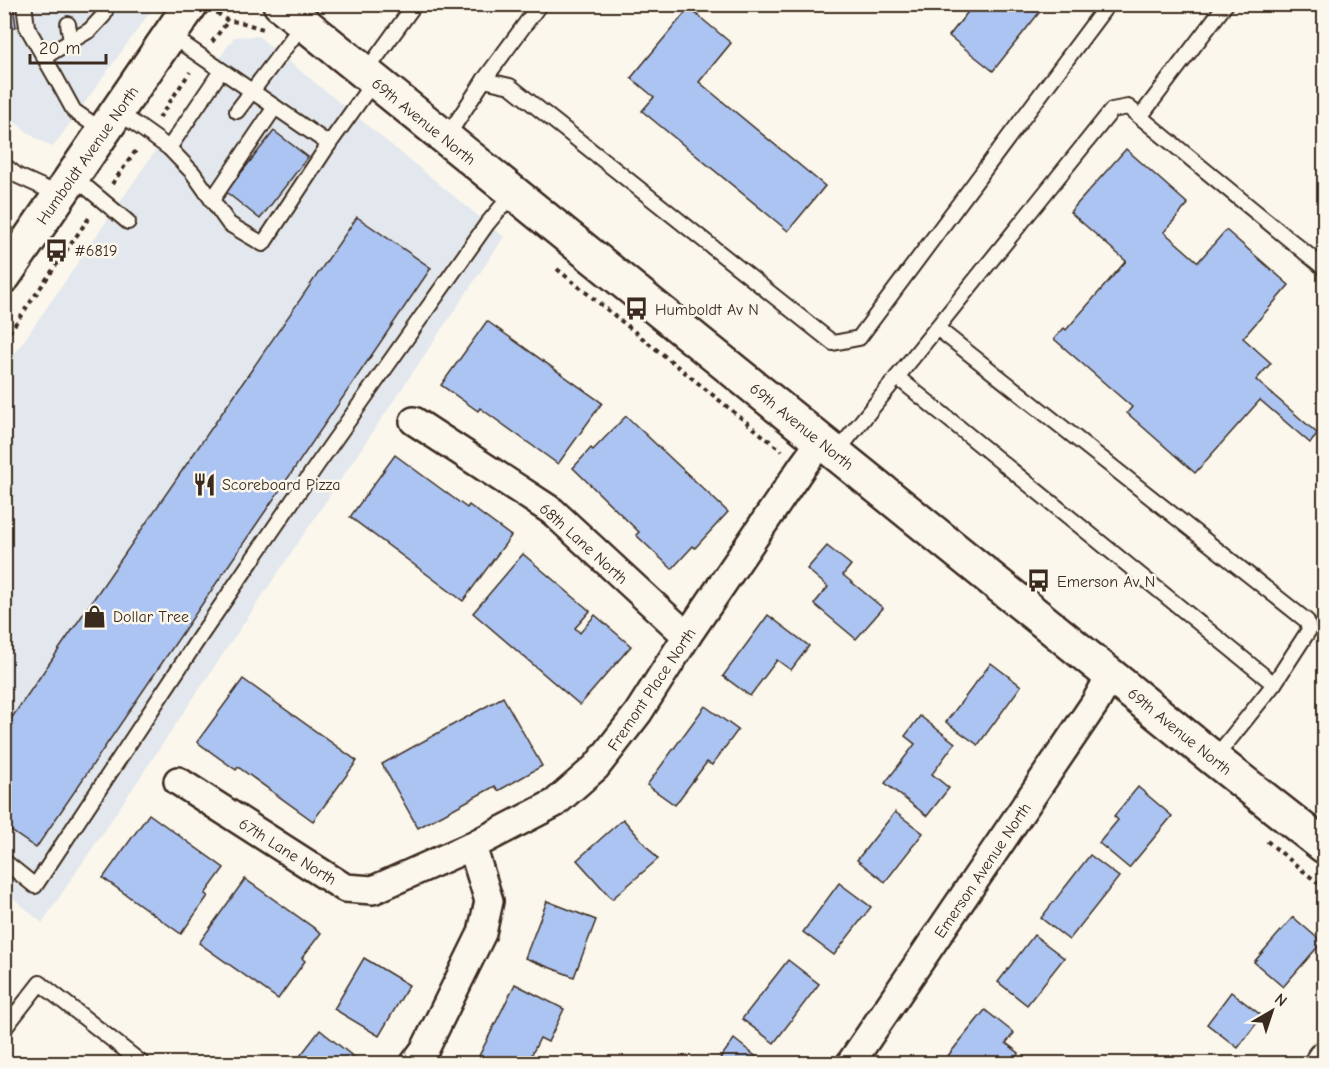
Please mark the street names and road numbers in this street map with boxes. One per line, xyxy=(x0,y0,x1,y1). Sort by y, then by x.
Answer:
street label: 69th Avenue North xyxy=(368,74,479,169)
street label: Humboldt Avenue North xyxy=(33,83,142,228)
street label: 69th Avenue North xyxy=(746,379,857,474)
street label: 68th Lane North xyxy=(536,500,631,588)
street label: Fremont Place North xyxy=(604,625,700,754)
street label: 69th Avenue North xyxy=(1124,684,1235,779)
street label: Emerson Avenue North xyxy=(931,800,1035,942)
street label: 67th Lane North xyxy=(235,815,339,889)

